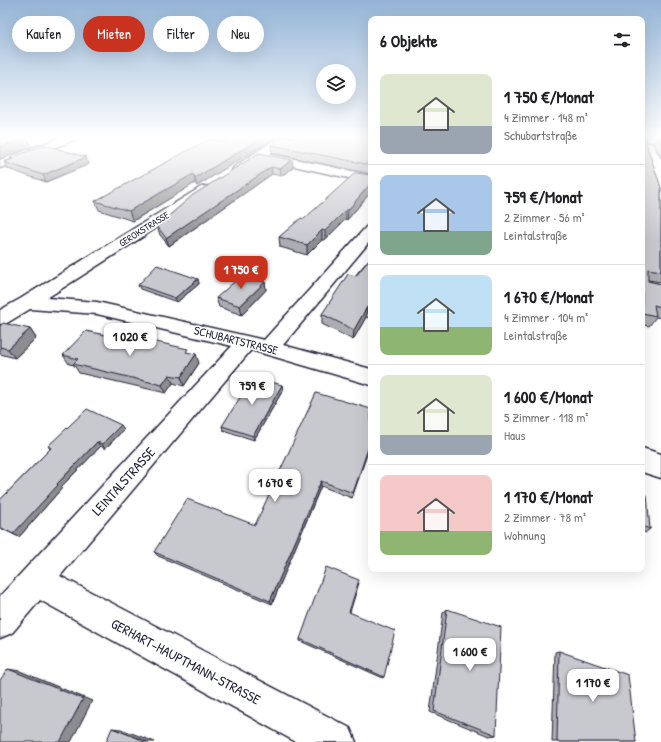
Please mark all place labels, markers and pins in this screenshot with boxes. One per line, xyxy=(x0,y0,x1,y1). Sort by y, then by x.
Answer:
pin: 1 750 € xyxy=(204,256,278,290)
pin: 1 020 € xyxy=(93,323,167,357)
pin: 759 € xyxy=(224,372,280,406)
pin: 1 670 € xyxy=(238,469,312,503)
pin: 1 600 € xyxy=(433,638,507,672)
pin: 1 170 € xyxy=(556,669,630,703)

